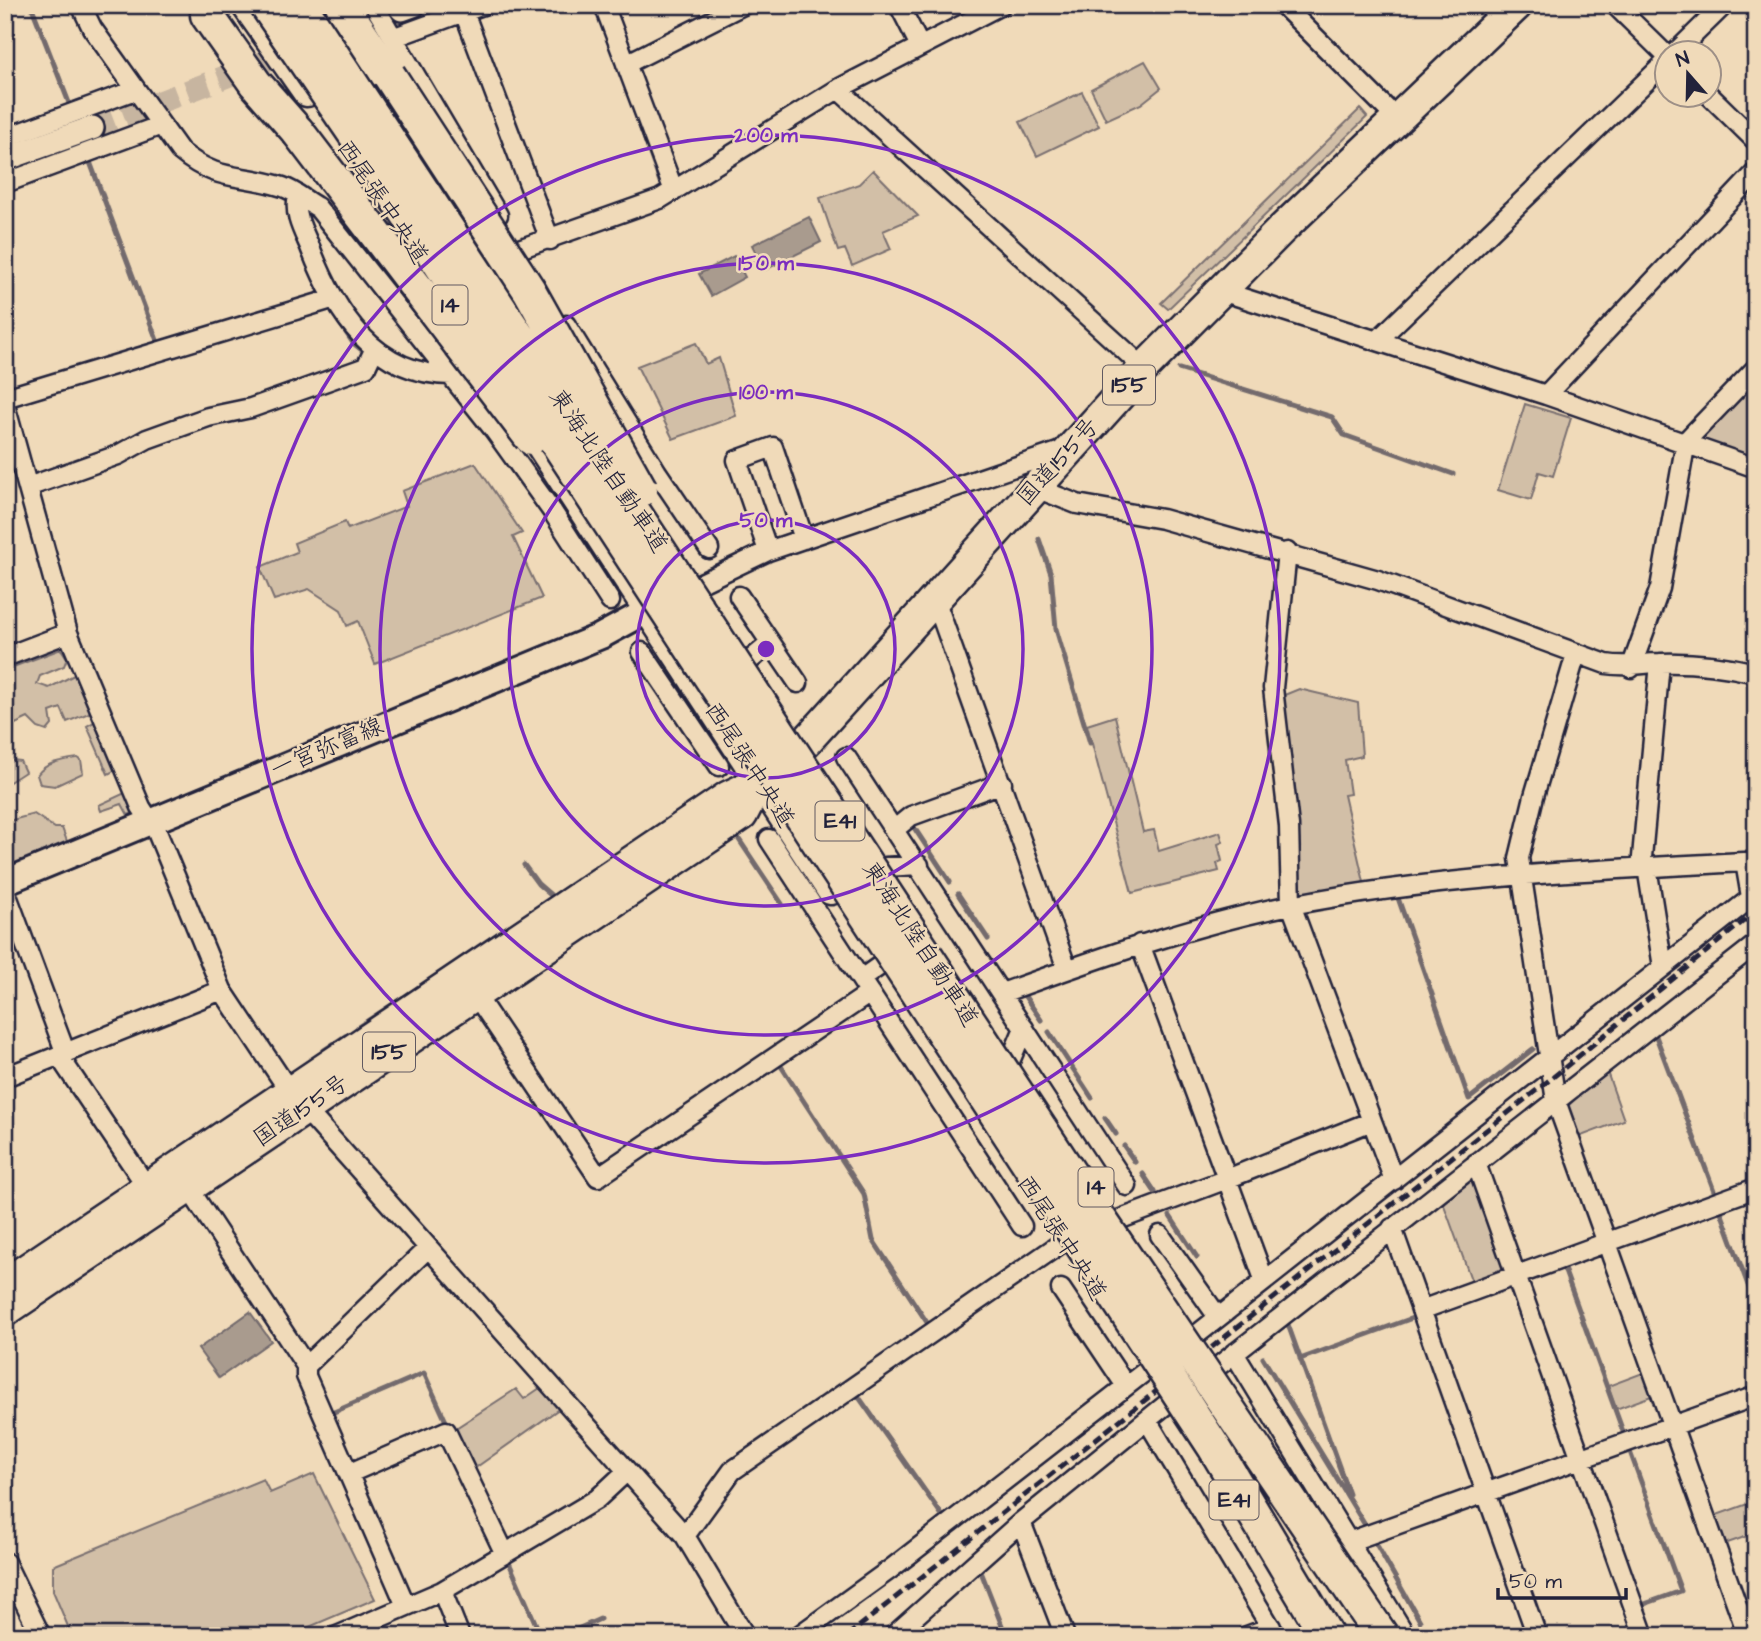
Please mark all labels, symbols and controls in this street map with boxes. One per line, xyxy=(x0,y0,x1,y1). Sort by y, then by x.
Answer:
north arrow xyxy=(1652,38,1722,108)
text: N xyxy=(1672,45,1693,74)
text: 200 m xyxy=(733,121,798,150)
street label: 西尾張中央道 xyxy=(328,133,436,271)
text: 150 m xyxy=(738,249,794,278)
road number: 14 xyxy=(433,286,468,324)
road number: 155 xyxy=(1103,366,1155,404)
text: 100 m xyxy=(739,378,794,407)
street label: 東海北陸自動車道 xyxy=(540,382,676,560)
street label: 国道155号 xyxy=(1009,410,1107,514)
text: 50 m xyxy=(740,506,793,535)
centre of rings xyxy=(754,637,778,661)
street label: 西尾張中央道 xyxy=(696,695,802,835)
street label: 一宮弥富線 xyxy=(265,709,389,787)
road number: E41 xyxy=(816,802,864,841)
street label: 東海北陸自動車道 xyxy=(853,854,987,1034)
road number: 155 xyxy=(363,1032,415,1072)
street label: 国道155号 xyxy=(246,1066,356,1156)
street label: 西尾張中央道 xyxy=(1008,1168,1114,1308)
road number: 14 xyxy=(1078,1168,1114,1206)
road number: E41 xyxy=(1210,1480,1258,1520)
scale bar xyxy=(1498,1557,1626,1601)
text: 50 m xyxy=(1509,1567,1563,1596)

